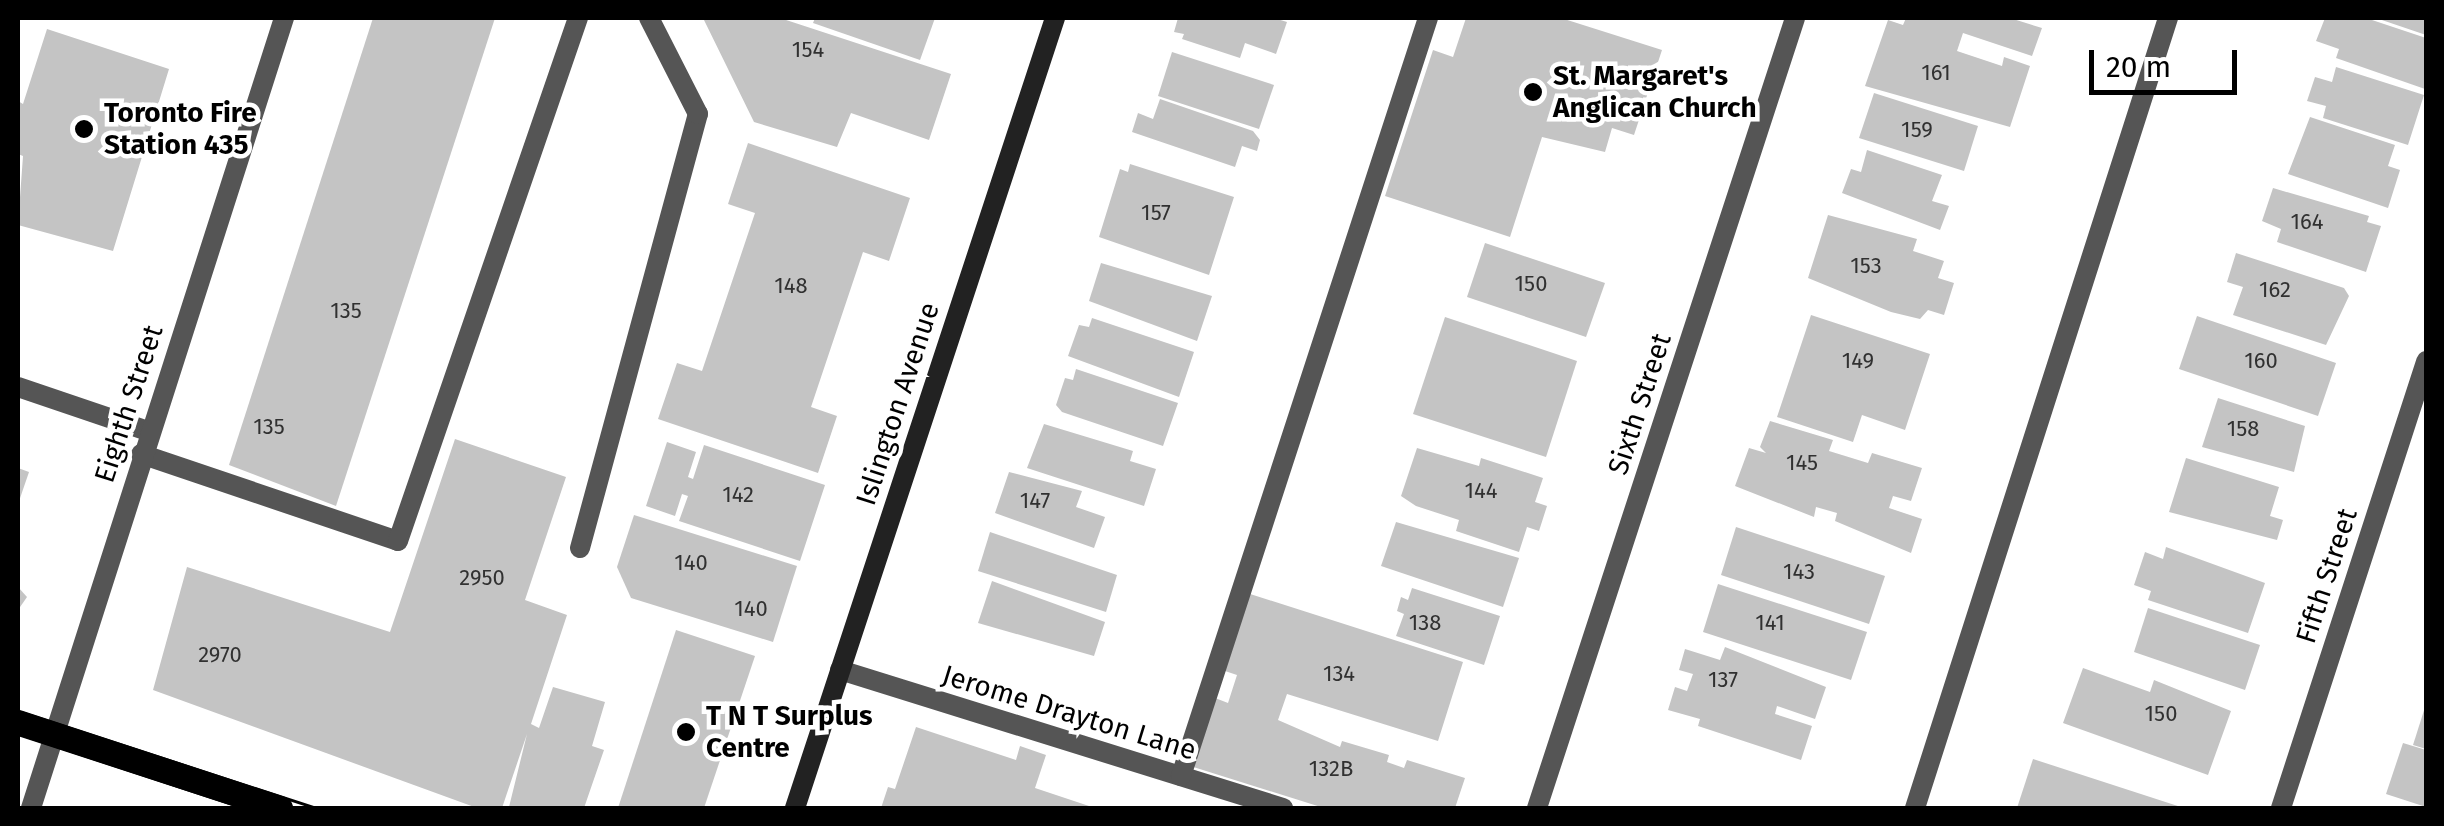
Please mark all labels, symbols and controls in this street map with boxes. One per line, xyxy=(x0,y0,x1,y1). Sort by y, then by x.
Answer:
scale bar xyxy=(2094,30,2242,92)
house number: 154 xyxy=(792,37,824,63)
text: 20 m xyxy=(2106,49,2171,85)
place label: St. Margaret's Anglican Church xyxy=(1553,59,1757,125)
house number: 161 xyxy=(1921,60,1951,86)
marker: St. Margaret's Anglican Church xyxy=(1522,81,1544,103)
place label: Toronto Fire Station 435 xyxy=(104,96,257,162)
house number: 159 xyxy=(1901,117,1933,143)
marker: Toronto Fire Station 435 xyxy=(73,118,95,140)
house number: 157 xyxy=(1141,200,1171,226)
house number: 164 xyxy=(2291,209,2323,235)
house number: 153 xyxy=(1850,253,1882,279)
house number: 150 xyxy=(1515,271,1547,297)
house number: 148 xyxy=(774,273,808,299)
house number: 162 xyxy=(2259,277,2291,303)
house number: 135 xyxy=(330,298,362,324)
street label: Islington Avenue xyxy=(849,298,947,510)
street label: Eighth Street xyxy=(88,321,170,487)
street label: Sixth Street xyxy=(1601,329,1679,479)
house number: 149 xyxy=(1842,348,1874,374)
house number: 160 xyxy=(2244,348,2278,374)
house number: 135 xyxy=(253,414,285,440)
house number: 158 xyxy=(2227,416,2259,442)
house number: 145 xyxy=(1786,450,1818,476)
house number: 144 xyxy=(1465,478,1497,504)
house number: 142 xyxy=(722,482,754,508)
house number: 147 xyxy=(1020,488,1050,514)
street label: Fifth Street xyxy=(2289,504,2365,648)
house number: 140 xyxy=(674,550,708,576)
house number: 143 xyxy=(1783,559,1815,585)
house number: 2950 xyxy=(459,565,505,591)
house number: 140 xyxy=(734,596,768,622)
house number: 138 xyxy=(1409,610,1441,636)
house number: 141 xyxy=(1755,610,1785,636)
house number: 2970 xyxy=(198,642,242,668)
street label: Jerome Drayton Lane xyxy=(938,658,1200,768)
house number: 134 xyxy=(1323,661,1355,687)
house number: 137 xyxy=(1708,667,1738,693)
place label: T N T Surplus Centre xyxy=(706,699,873,765)
house number: 150 xyxy=(2145,701,2177,727)
marker: T N T Surplus Centre xyxy=(675,721,697,743)
house number: 132B xyxy=(1309,756,1353,782)

